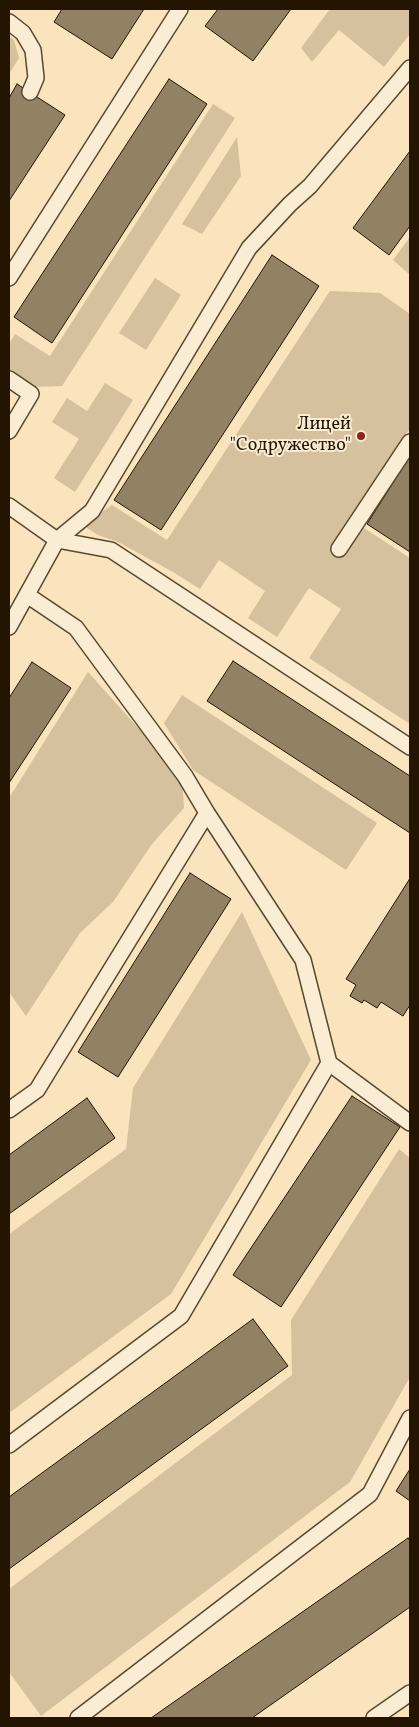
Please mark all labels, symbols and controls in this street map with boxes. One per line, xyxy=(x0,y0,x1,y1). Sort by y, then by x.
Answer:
place label: Лицей "Содружество" xyxy=(230,415,351,458)
marker: Лицей "Содружество" xyxy=(355,430,367,442)

